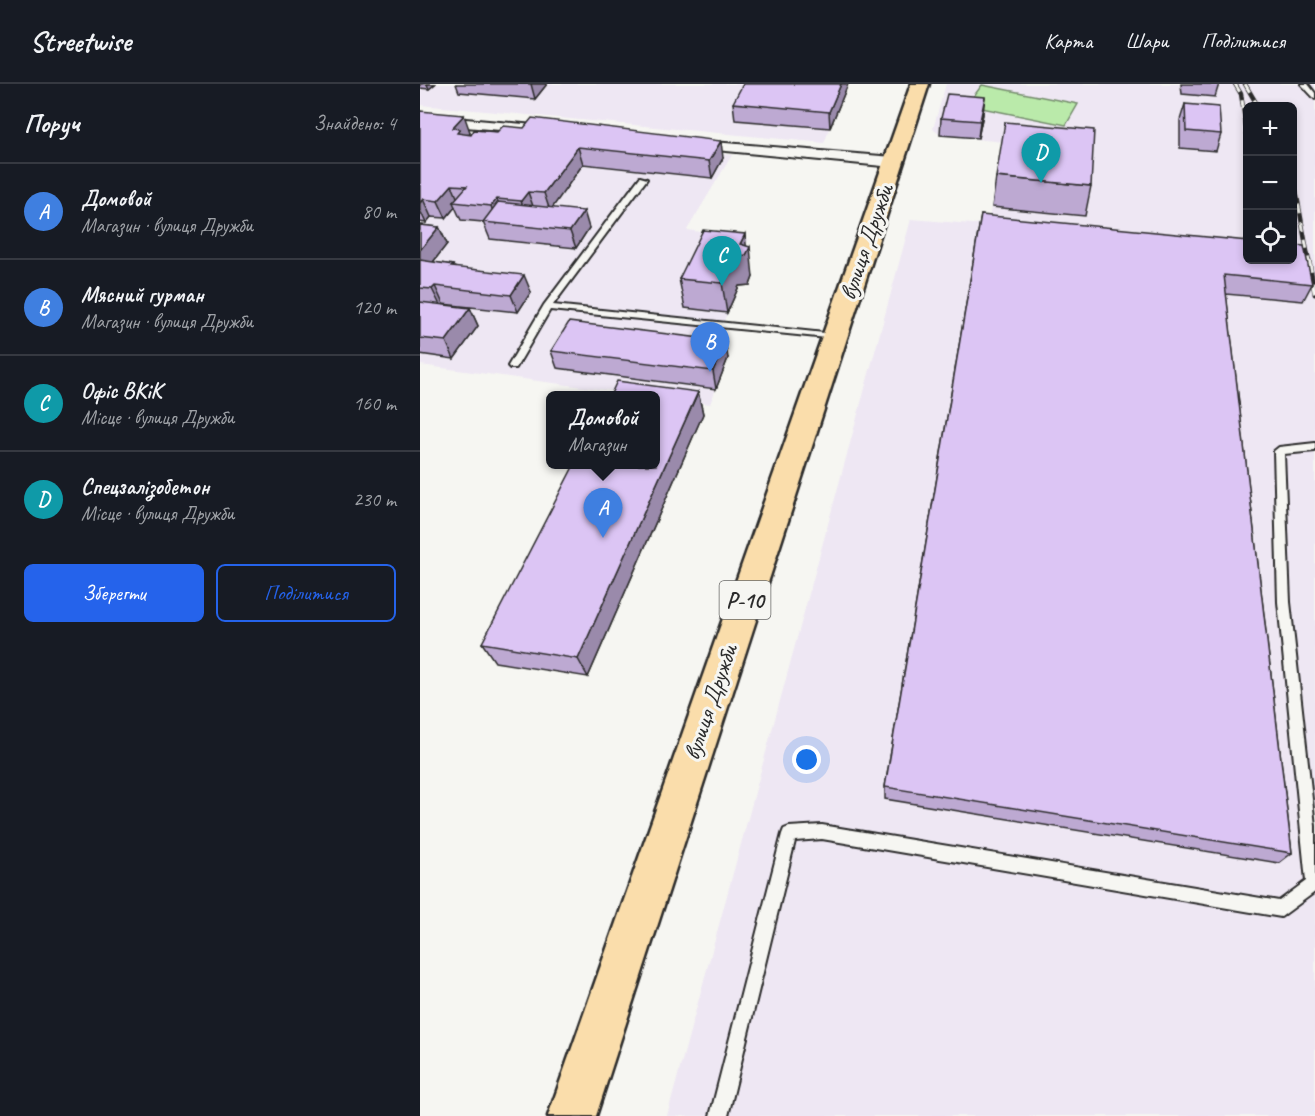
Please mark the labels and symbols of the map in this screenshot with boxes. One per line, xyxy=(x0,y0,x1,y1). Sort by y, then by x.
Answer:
pin: D xyxy=(1022,134,1060,183)
street label: вулиця Дружби xyxy=(832,179,900,304)
pin: C xyxy=(702,236,742,286)
pin: B xyxy=(690,322,730,372)
pin: A xyxy=(584,488,622,538)
road number: Р-10 xyxy=(720,581,770,619)
street label: вулиця Дружби xyxy=(676,639,744,764)
your location xyxy=(792,745,821,774)

